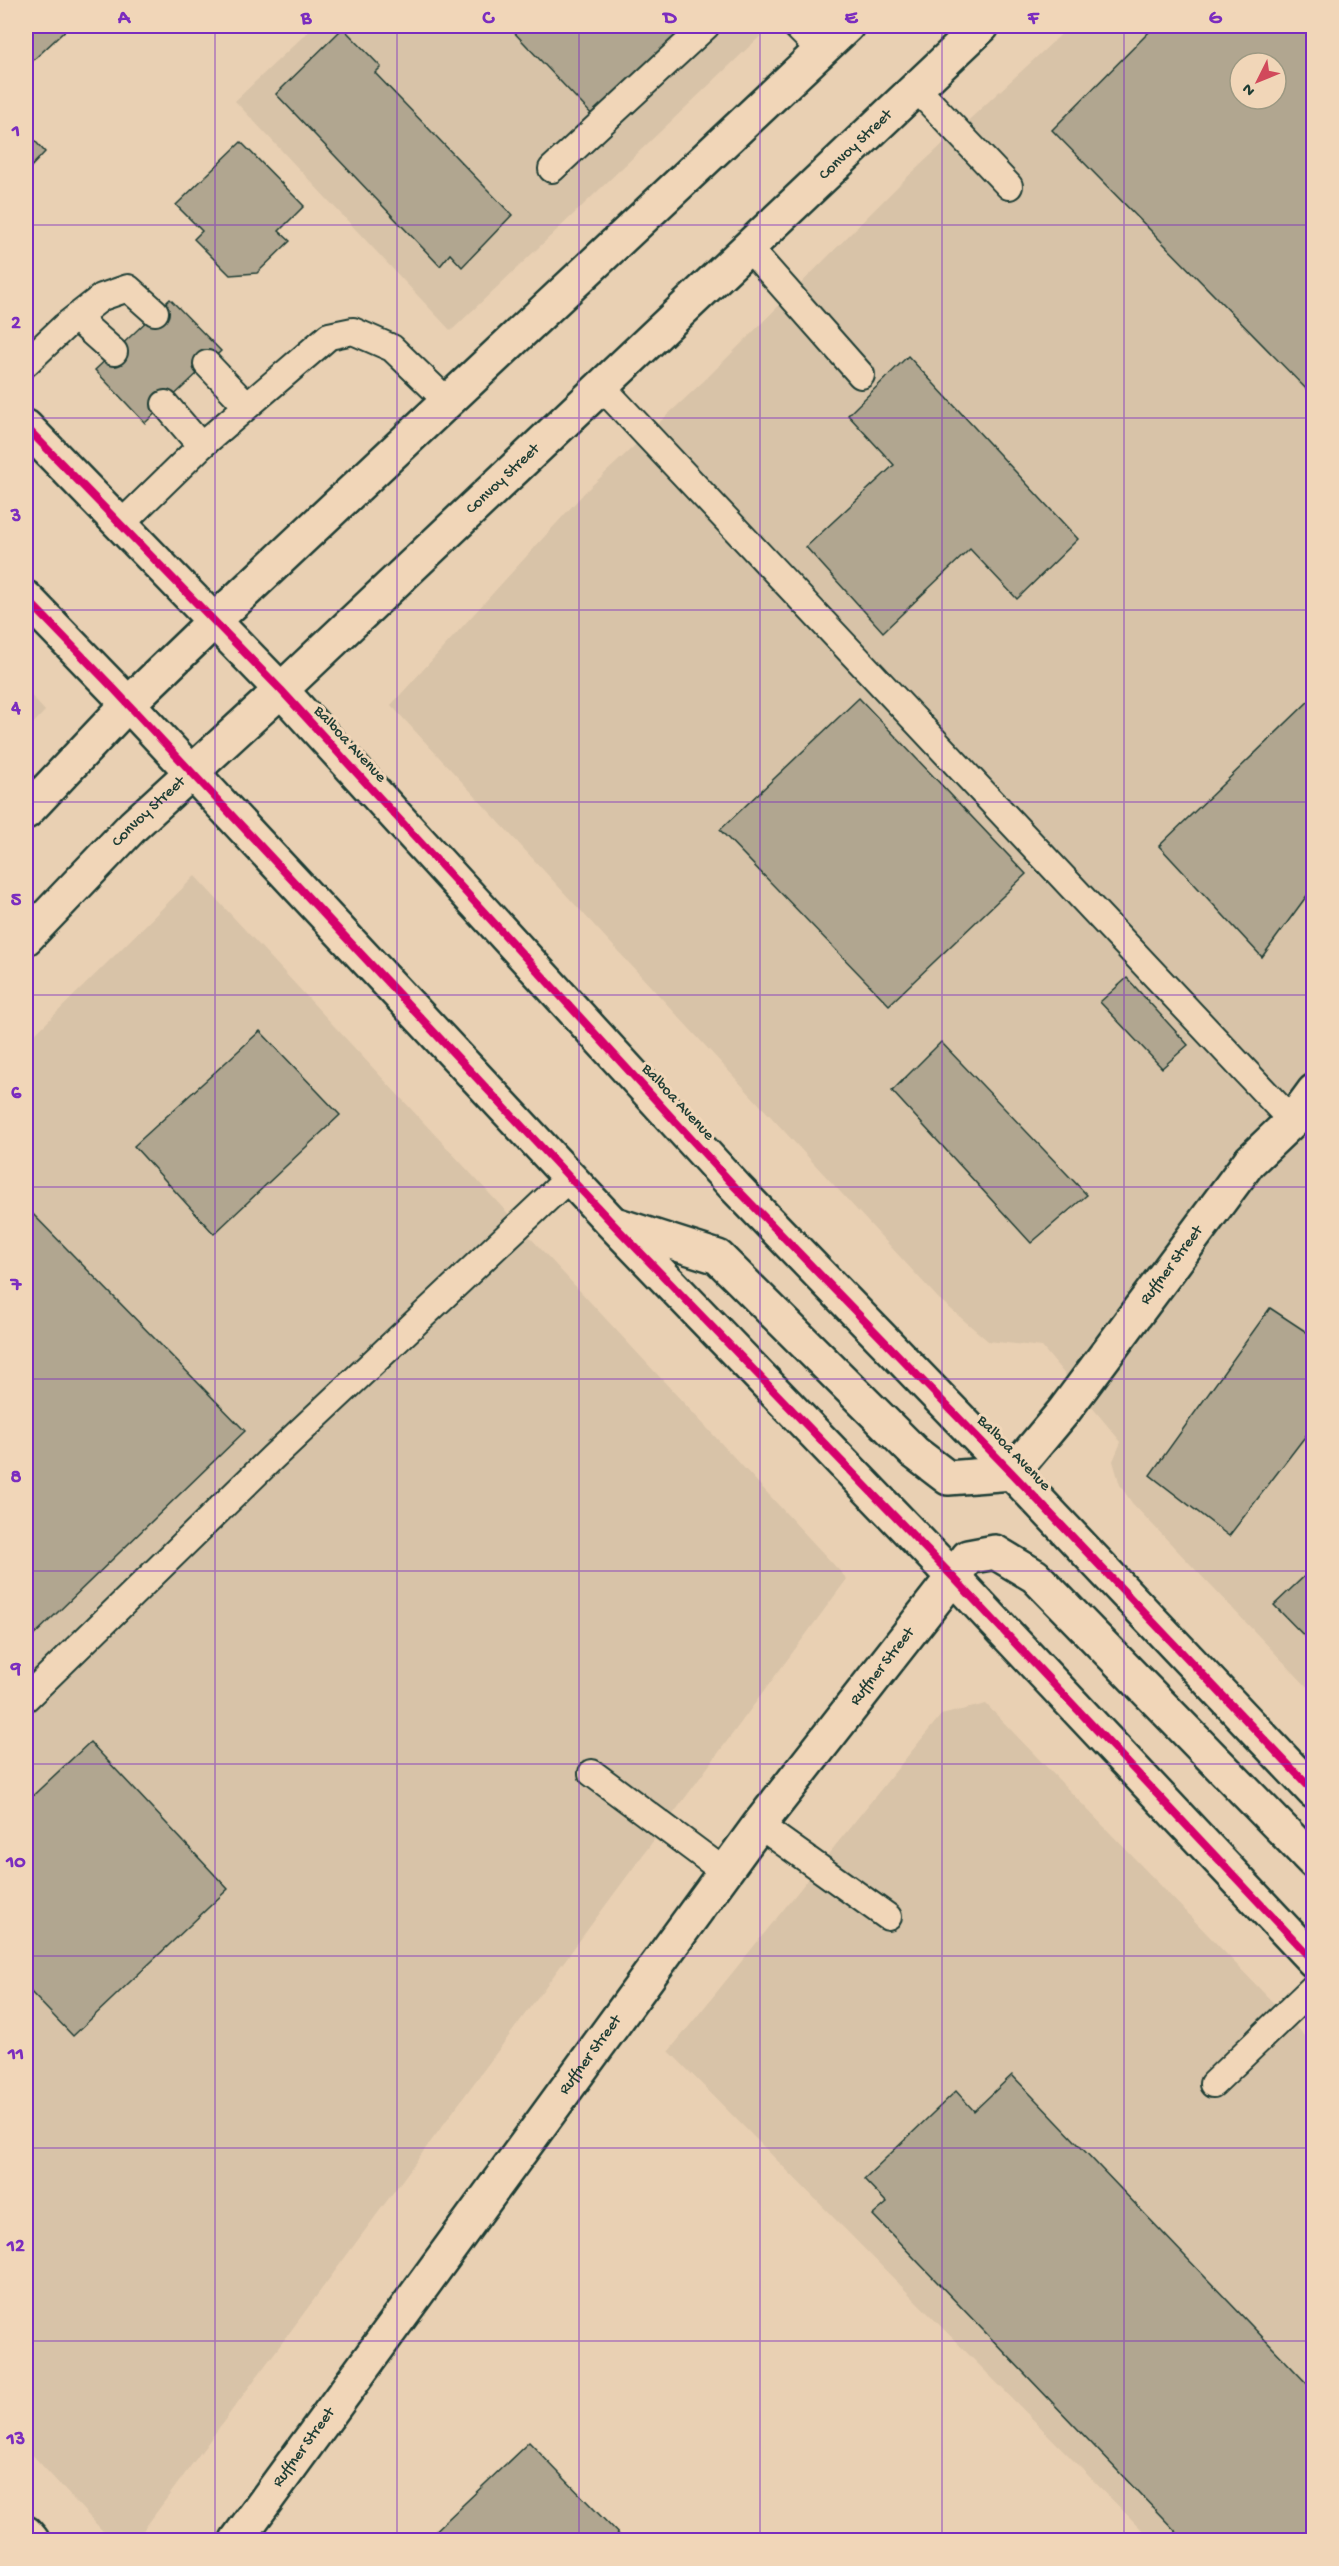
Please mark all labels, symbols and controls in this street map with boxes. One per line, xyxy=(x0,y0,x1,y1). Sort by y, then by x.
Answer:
text: A xyxy=(117,8,132,31)
text: B xyxy=(300,8,312,31)
text: C xyxy=(482,8,496,31)
text: D xyxy=(661,8,677,31)
text: E xyxy=(845,8,859,31)
text: F xyxy=(1027,8,1040,31)
text: G xyxy=(1209,8,1223,31)
north arrow xyxy=(1228,51,1288,111)
text: N xyxy=(1239,78,1260,99)
street label: Convoy Street xyxy=(815,105,898,185)
text: 1 xyxy=(11,121,20,144)
text: 2 xyxy=(11,313,21,336)
street label: Convoy Street xyxy=(462,439,545,519)
text: 3 xyxy=(10,506,21,529)
text: 4 xyxy=(10,698,21,721)
street label: Balboa Avenue xyxy=(308,702,390,788)
street label: Convoy Street xyxy=(108,772,191,851)
text: 5 xyxy=(11,890,22,913)
street label: Balboa Avenue xyxy=(636,1060,718,1146)
text: 6 xyxy=(11,1083,22,1106)
street label: Ruffner Street xyxy=(1136,1221,1208,1309)
text: 7 xyxy=(10,1275,23,1298)
street label: Balboa Avenue xyxy=(971,1411,1054,1496)
text: 8 xyxy=(11,1467,22,1490)
street label: Ruffner Street xyxy=(846,1623,920,1710)
text: 9 xyxy=(10,1659,21,1682)
text: 10 xyxy=(5,1852,26,1875)
street label: Ruffner Street xyxy=(555,2011,627,2099)
text: 11 xyxy=(7,2044,24,2067)
text: 12 xyxy=(6,2236,25,2259)
street label: Ruffner Street xyxy=(269,2403,340,2491)
text: 13 xyxy=(6,2429,25,2452)

